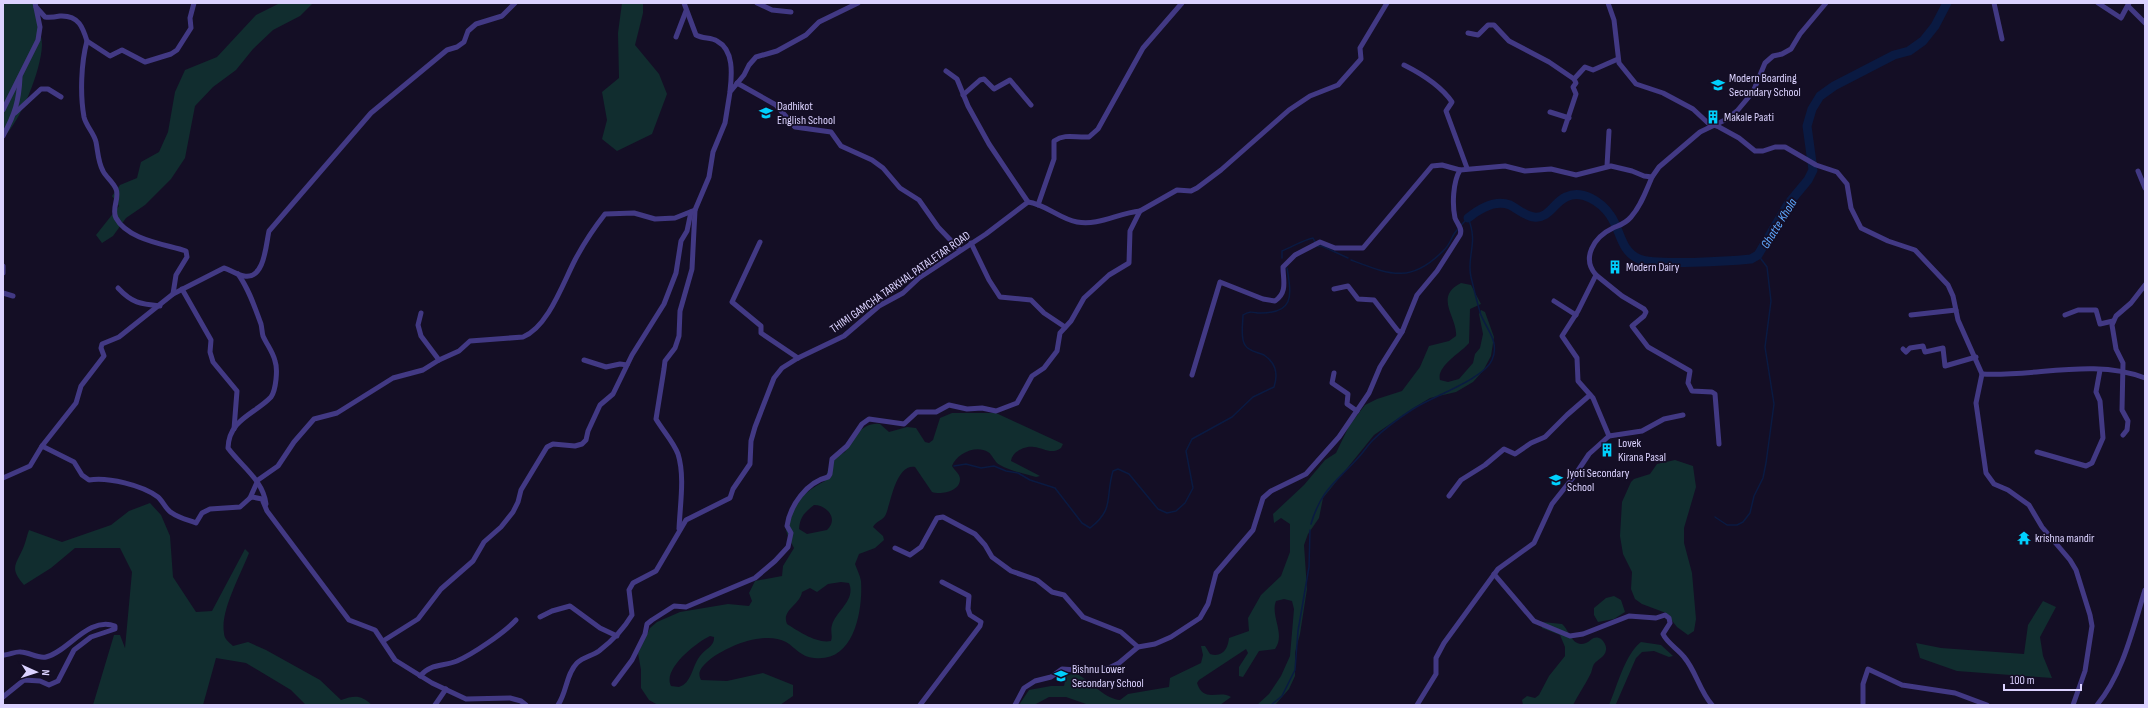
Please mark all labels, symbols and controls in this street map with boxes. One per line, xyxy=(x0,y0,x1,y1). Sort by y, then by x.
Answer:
place label: Modern Boarding Secondary School xyxy=(1729,71,1801,100)
school or university icon: Modern Boarding Secondary School xyxy=(1710,77,1726,93)
place label: Dadhikot English School xyxy=(777,99,835,128)
school or university icon: Dadhikot English School xyxy=(758,105,774,121)
building icon: Makale Paati xyxy=(1705,109,1721,125)
place label: Makale Paati xyxy=(1724,110,1774,125)
water label: Ghatte Khola xyxy=(1757,195,1801,252)
street label: THIMI GAMCHA TARKHAL PATALETAR ROAD xyxy=(827,228,973,337)
building icon: Modern Dairy xyxy=(1607,259,1623,275)
place label: Modern Dairy xyxy=(1626,260,1680,275)
place label: Lovek Kirana Pasal xyxy=(1618,436,1666,465)
building icon: Lovek Kirana Pasal xyxy=(1599,442,1615,458)
place label: Jyoti Secondary School xyxy=(1566,466,1630,495)
school or university icon: Jyoti Secondary School xyxy=(1548,472,1564,488)
temple icon: krishna mandir xyxy=(2016,530,2032,546)
place label: krishna mandir xyxy=(2035,531,2095,546)
north arrow xyxy=(16,652,56,692)
place label: Bishnu Lower Secondary School xyxy=(1072,662,1144,691)
scale bar xyxy=(2004,666,2081,692)
school or university icon: Bishnu Lower Secondary School xyxy=(1053,668,1069,684)
text: N xyxy=(39,669,52,676)
text: 100 m xyxy=(2010,673,2035,688)

